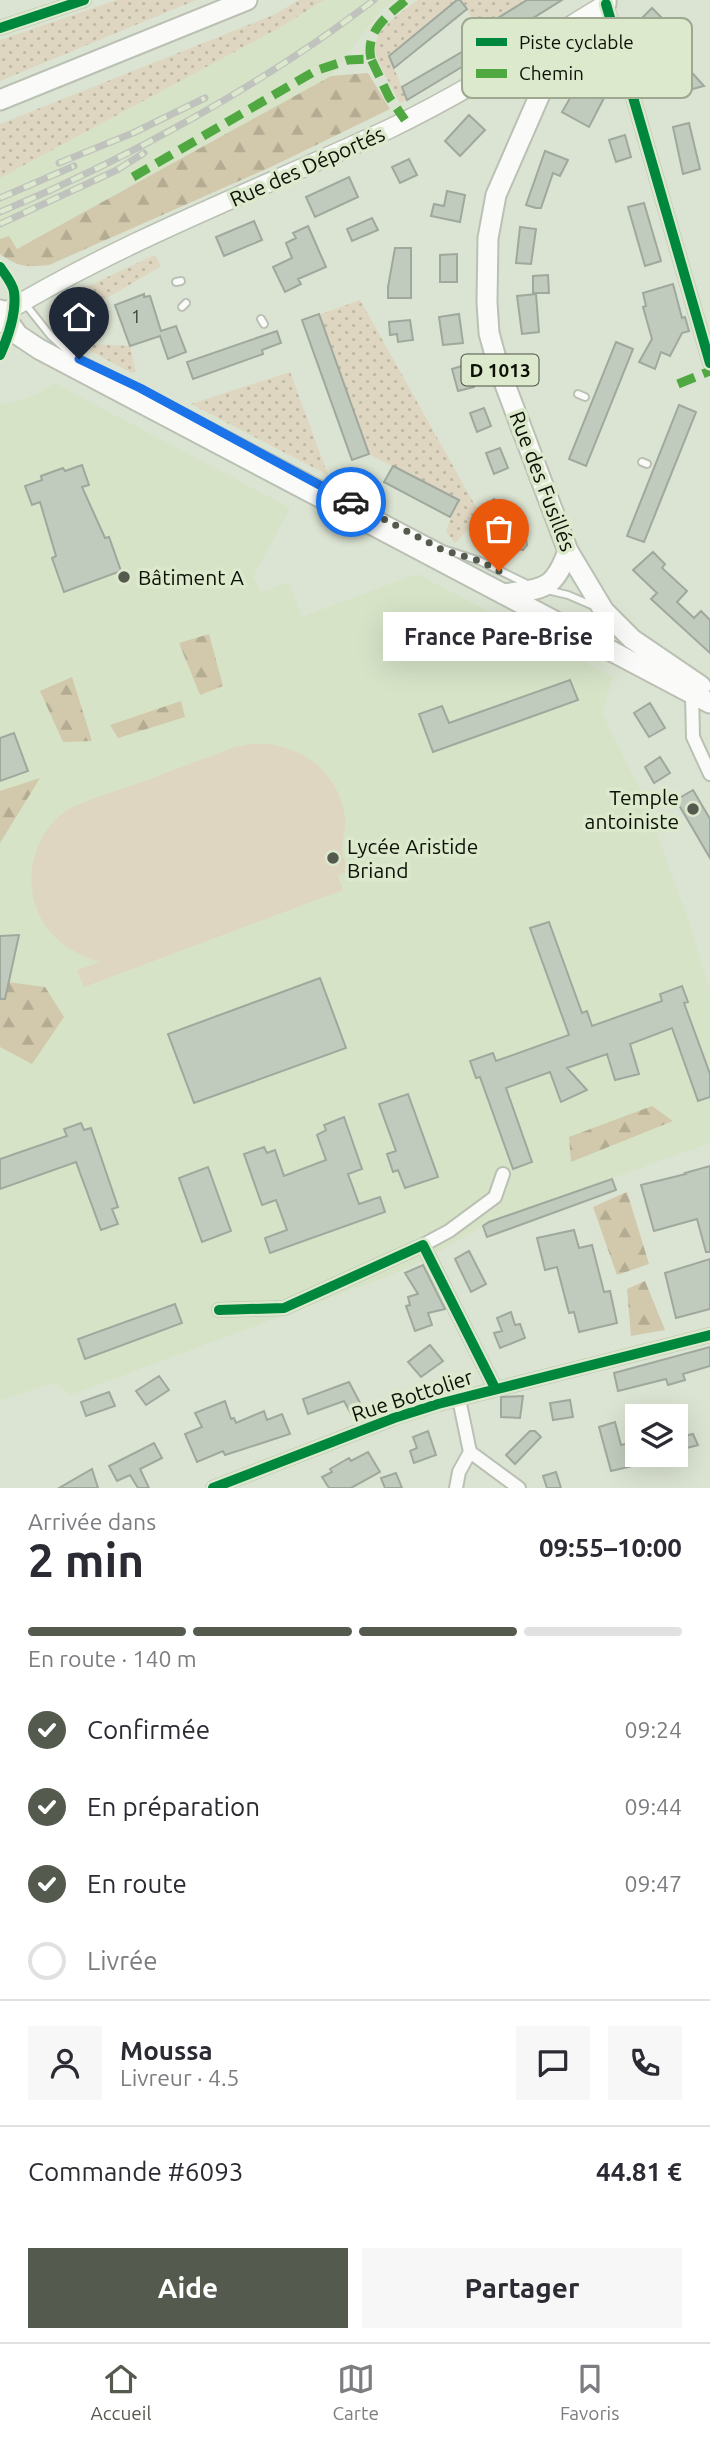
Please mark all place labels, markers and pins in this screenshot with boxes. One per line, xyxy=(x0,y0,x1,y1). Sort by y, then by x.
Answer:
pin xyxy=(49,287,109,359)
pin xyxy=(469,499,529,571)
place label: Bâtiment A xyxy=(138,565,244,589)
marker: Bâtiment A xyxy=(116,569,132,585)
callout: France Pare-Brise xyxy=(384,613,614,662)
place label: Temple antoiniste xyxy=(585,785,679,833)
marker: Temple antoiniste xyxy=(685,801,701,817)
place label: Lycée Aristide Briand xyxy=(347,834,478,882)
marker: Lycée Aristide Briand xyxy=(325,850,341,866)

